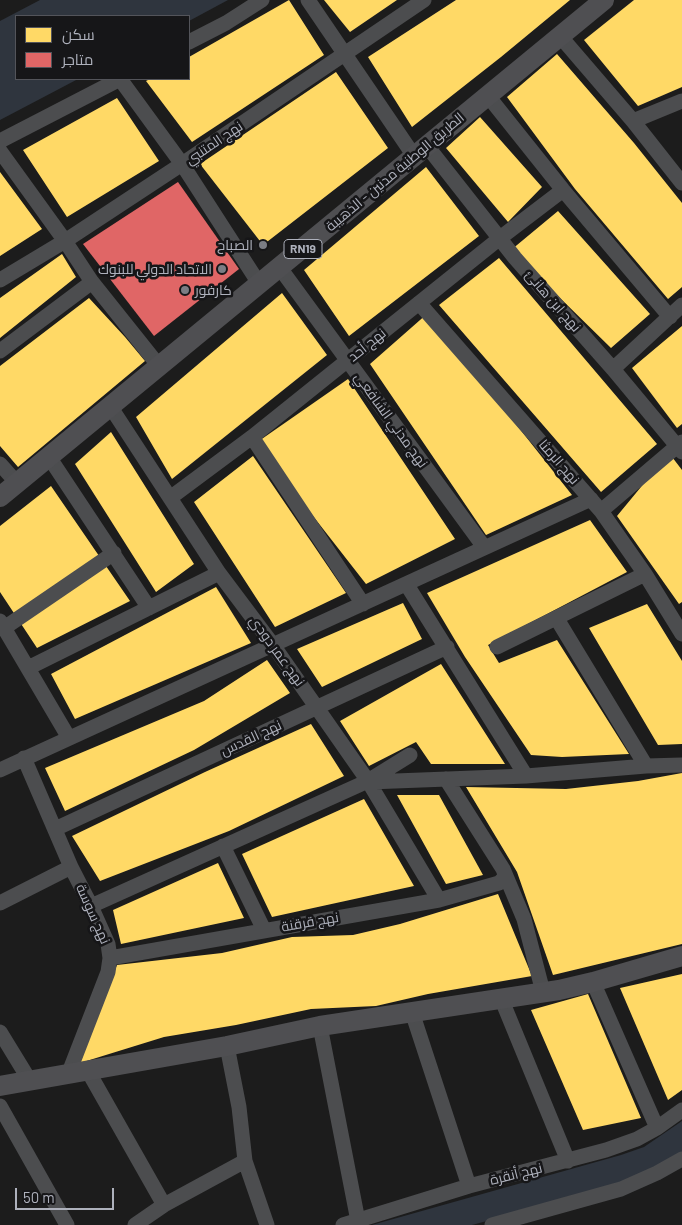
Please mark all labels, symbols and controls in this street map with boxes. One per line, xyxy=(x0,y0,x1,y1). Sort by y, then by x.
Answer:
legend xyxy=(15,15,190,80)
text: سكن xyxy=(62,25,95,43)
text: متاجر xyxy=(62,50,93,68)
street label: الطريق الوطنية مدنين - الذهيبة xyxy=(322,109,468,235)
street label: نهج المتنبي xyxy=(182,118,246,168)
place label: الصباح xyxy=(217,237,253,253)
marker: الصباح xyxy=(257,239,269,251)
road number: RN19 xyxy=(284,240,322,258)
place label: الاتحاد الدولي للبنوك xyxy=(98,261,212,277)
marker: الاتحاد الدولي للبنوك xyxy=(216,263,228,275)
street label: نهج ابن هانئ xyxy=(522,267,584,335)
place label: كارفور xyxy=(195,282,232,298)
marker: كارفور xyxy=(179,284,191,296)
street label: نهج أحد xyxy=(345,325,389,365)
street label: نهج مدني الشافعي xyxy=(351,369,431,471)
street label: نهج الرمثا xyxy=(535,436,583,488)
street label: نهج عمر دودي xyxy=(246,612,308,690)
street label: نهج القدس xyxy=(218,717,284,759)
street label: نهج سوسة xyxy=(72,881,114,947)
street label: نهج قرقنة xyxy=(280,909,340,935)
street label: نهج أنقرة xyxy=(488,1159,544,1189)
scale bar xyxy=(18,1178,116,1210)
text: 50 m xyxy=(23,1188,55,1206)

